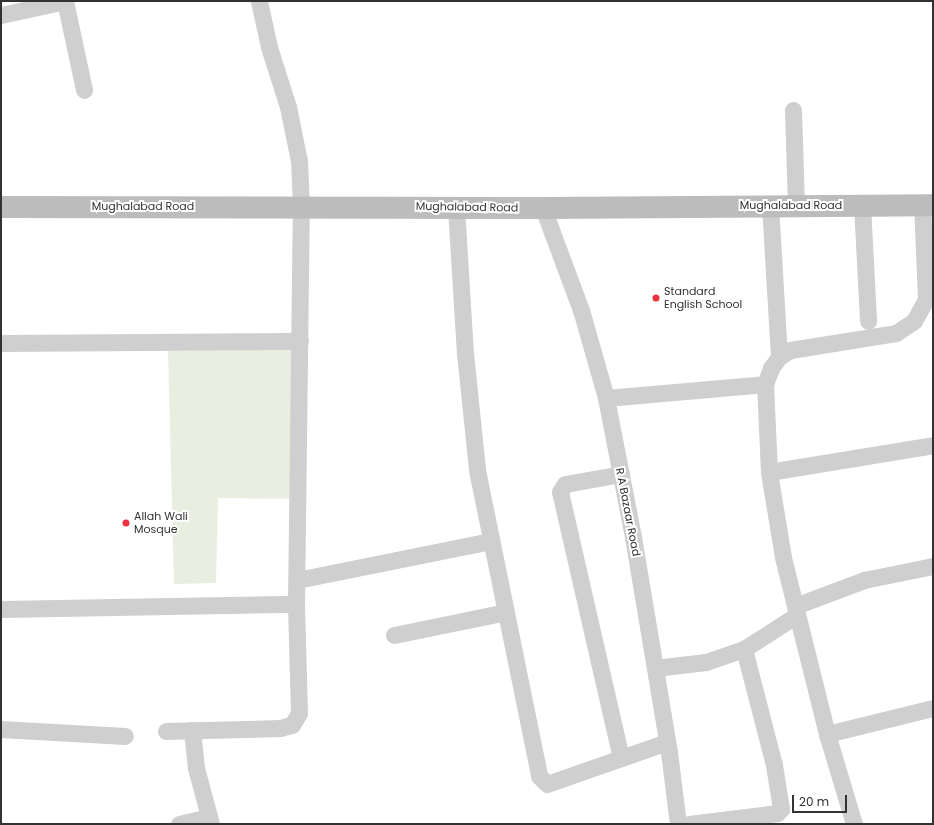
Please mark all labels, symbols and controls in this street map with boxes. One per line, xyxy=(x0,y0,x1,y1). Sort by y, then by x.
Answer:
street label: Mughalabad Road xyxy=(740,198,842,212)
street label: Mughalabad Road xyxy=(92,199,194,213)
street label: Mughalabad Road xyxy=(416,200,518,214)
place label: Standard English School xyxy=(664,285,742,311)
marker: Standard English School xyxy=(651,293,661,303)
street label: R A Bazaar Road xyxy=(613,467,643,557)
place label: Allah Wali Mosque xyxy=(134,510,188,536)
marker: Allah Wali Mosque xyxy=(121,518,131,528)
scale bar xyxy=(794,787,849,813)
text: 20 m xyxy=(799,793,829,810)

